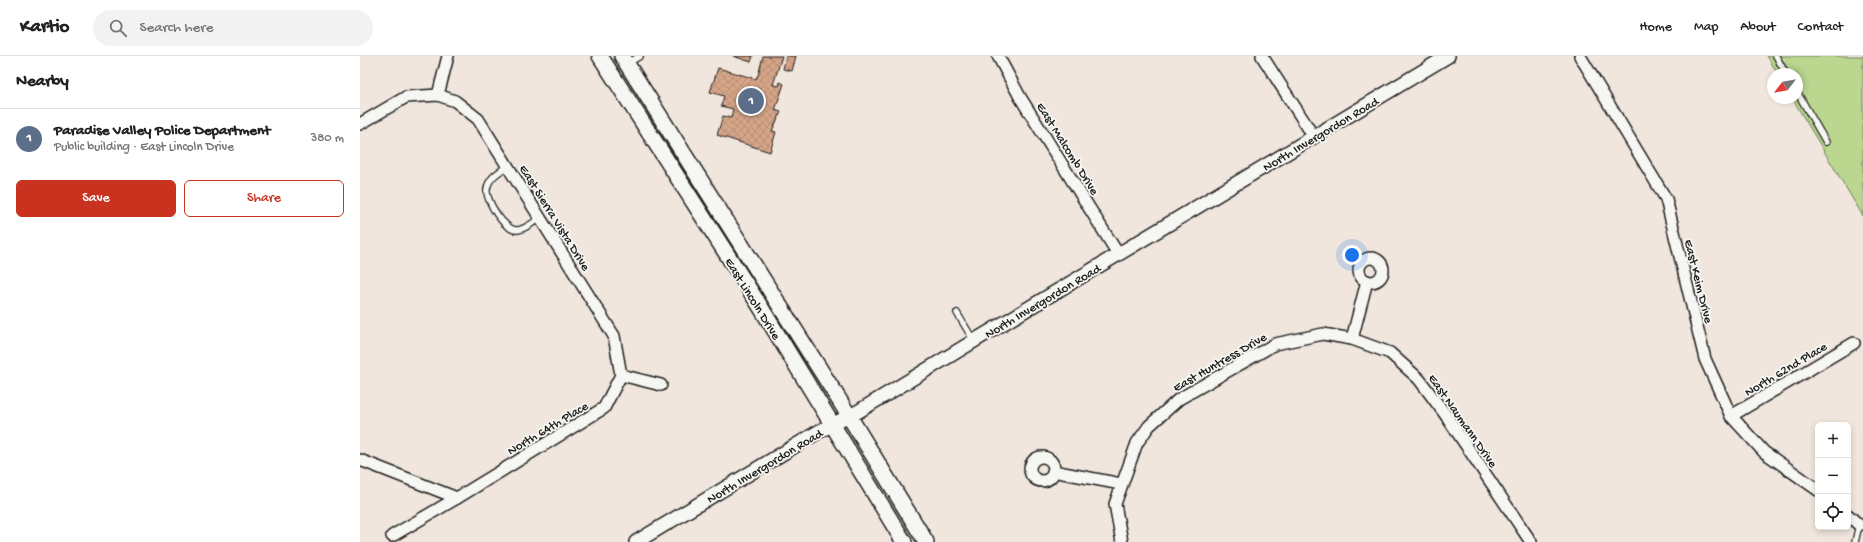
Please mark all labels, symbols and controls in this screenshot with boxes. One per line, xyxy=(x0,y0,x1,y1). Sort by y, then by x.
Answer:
search box xyxy=(93,10,373,46)
text: Kartio xyxy=(20,16,69,39)
icon: search xyxy=(107,17,129,39)
text: Search here xyxy=(139,19,213,37)
text: Home xyxy=(1640,19,1672,36)
text: Map xyxy=(1694,19,1718,36)
text: About xyxy=(1740,19,1776,36)
text: Contact xyxy=(1798,19,1843,36)
north arrow xyxy=(1767,68,1803,104)
text: Nearby xyxy=(16,72,69,92)
pin: 1 xyxy=(738,86,764,116)
street label: North Invergordon Road xyxy=(1261,94,1383,176)
street label: East Malcomb Drive xyxy=(1032,100,1102,199)
text: Paradise Valley Police Department xyxy=(54,122,270,140)
text: 1 xyxy=(26,131,32,146)
text: 380 m xyxy=(310,131,344,146)
text: Public building · East Lincoln Drive xyxy=(54,140,234,155)
street label: East Sierra Vista Drive xyxy=(515,162,593,274)
button: Save xyxy=(16,180,176,217)
button: Share xyxy=(184,180,344,217)
street label: East Keim Drive xyxy=(1680,238,1715,325)
your location xyxy=(1342,245,1362,265)
street label: East Lincoln Drive xyxy=(721,256,783,343)
street label: North Invergordon Road xyxy=(983,261,1105,343)
street label: East Huntress Drive xyxy=(1171,330,1270,396)
street label: North 62nd Place xyxy=(1742,340,1830,401)
street label: East Naumann Drive xyxy=(1424,372,1500,471)
street label: North 64th Place xyxy=(505,399,592,459)
map controls xyxy=(1815,422,1851,530)
button: + xyxy=(1815,422,1851,458)
street label: North Invergordon Road xyxy=(705,426,827,508)
button: − xyxy=(1815,458,1851,494)
button: locate xyxy=(1815,494,1851,530)

